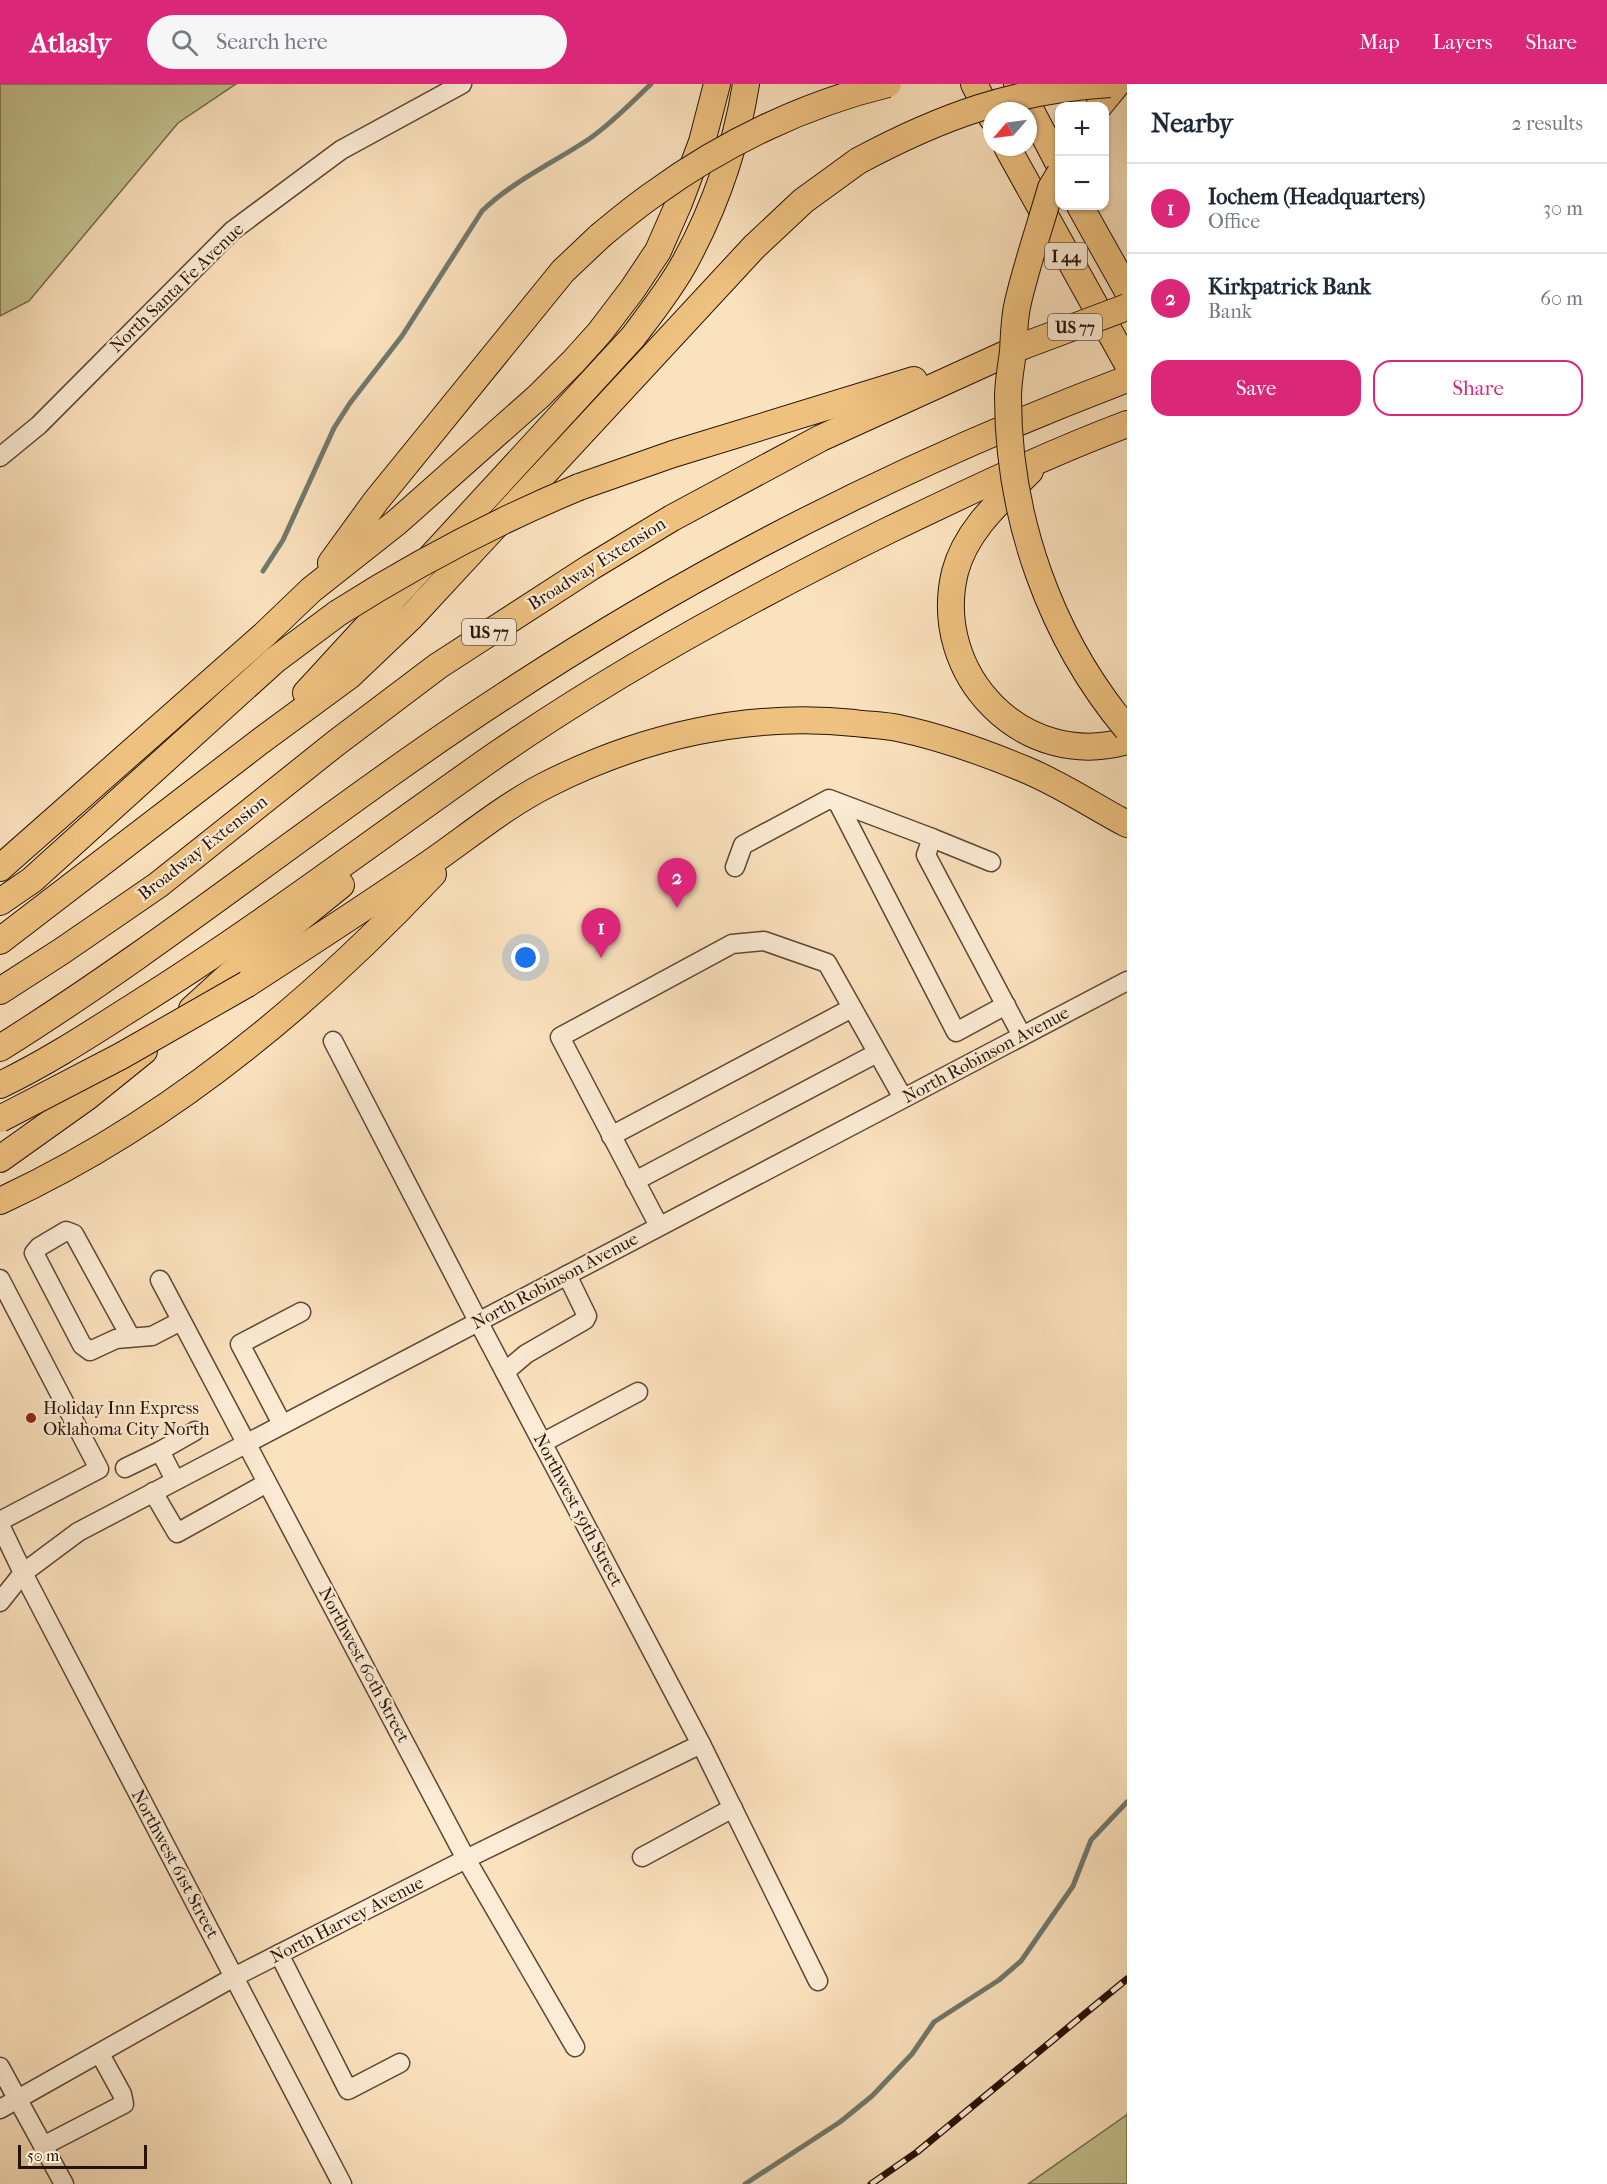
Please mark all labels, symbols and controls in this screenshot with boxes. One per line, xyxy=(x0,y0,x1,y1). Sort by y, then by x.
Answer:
search box xyxy=(147,15,567,69)
text: Atlasly xyxy=(30,26,111,59)
icon: search xyxy=(168,26,201,59)
text: Search here xyxy=(216,29,328,55)
text: Map xyxy=(1359,30,1400,54)
text: Layers xyxy=(1433,30,1492,54)
text: Share xyxy=(1525,30,1577,54)
north arrow xyxy=(983,102,1037,156)
map controls xyxy=(1055,102,1109,210)
button: + xyxy=(1055,102,1109,156)
text: Nearby xyxy=(1151,108,1233,139)
text: 2 results xyxy=(1512,112,1583,135)
button: − xyxy=(1055,156,1109,210)
text: Iochem (Headquarters) xyxy=(1208,184,1425,210)
text: 1 xyxy=(1167,197,1174,220)
text: 30 m xyxy=(1543,197,1583,220)
text: Office xyxy=(1208,210,1260,233)
street label: North Santa Fe Avenue xyxy=(106,219,248,357)
road number: I 44 xyxy=(1045,243,1087,269)
text: Kirkpatrick Bank xyxy=(1208,274,1371,300)
text: 2 xyxy=(1165,287,1176,310)
text: 60 m xyxy=(1540,287,1583,310)
text: Bank xyxy=(1208,300,1252,323)
road number: US 77 xyxy=(1048,314,1102,340)
button: Save xyxy=(1151,360,1361,416)
button: Share xyxy=(1373,360,1583,416)
street label: Broadway Extension xyxy=(524,513,670,615)
road number: US 77 xyxy=(462,619,516,645)
street label: Broadway Extension xyxy=(134,791,272,905)
pin: 2 xyxy=(658,858,696,908)
pin: 1 xyxy=(582,908,620,958)
your location xyxy=(511,943,540,972)
street label: North Robinson Avenue xyxy=(899,1002,1073,1108)
street label: North Robinson Avenue xyxy=(468,1228,642,1334)
place label: Holiday Inn Express Oklahoma City North xyxy=(43,1398,210,1440)
marker: Holiday Inn Express Oklahoma City North xyxy=(24,1411,38,1425)
street label: Northwest 59th Street xyxy=(529,1430,627,1591)
street label: Northwest 60th Street xyxy=(314,1584,414,1747)
street label: Northwest 61st Street xyxy=(127,1786,223,1943)
street label: North Harvey Avenue xyxy=(267,1872,427,1968)
scale bar xyxy=(18,2142,147,2170)
text: 50 m xyxy=(27,2146,59,2165)

